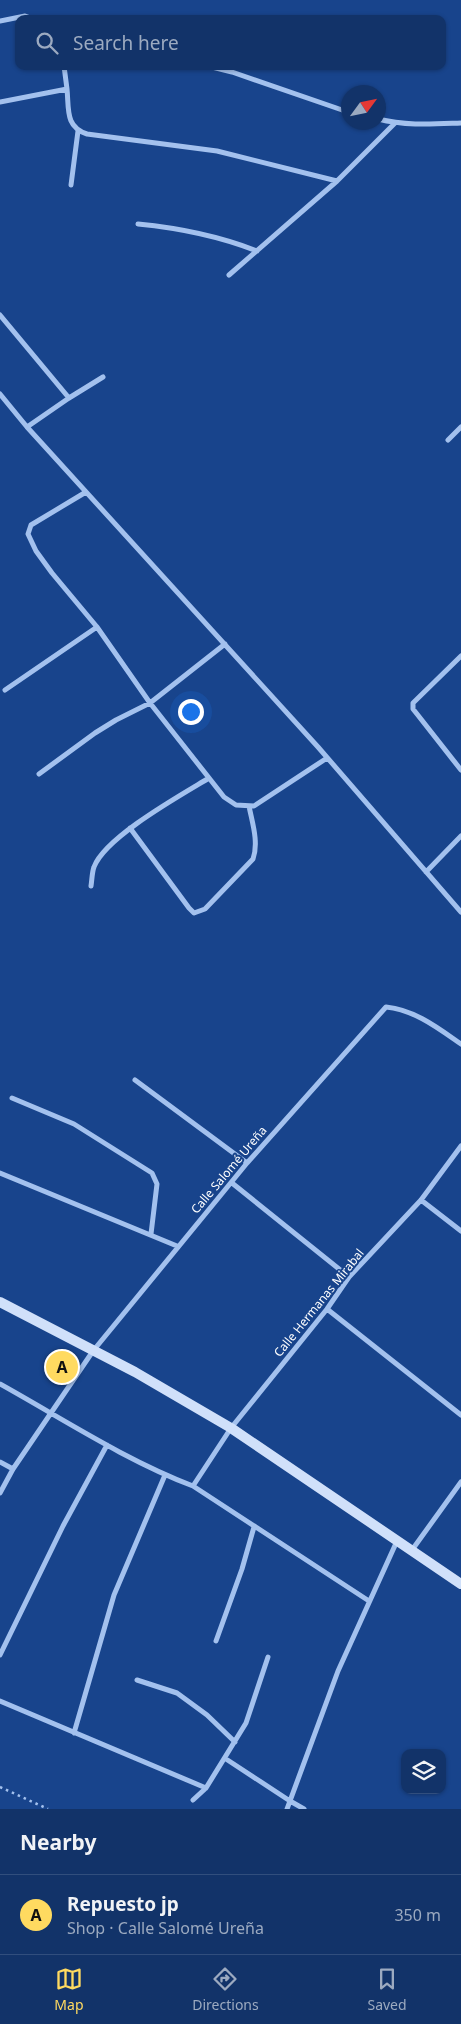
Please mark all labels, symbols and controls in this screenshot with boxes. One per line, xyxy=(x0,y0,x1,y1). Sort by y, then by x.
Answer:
search box xyxy=(15,15,446,70)
icon: search xyxy=(33,29,61,57)
text: Search here xyxy=(73,30,179,56)
north arrow xyxy=(341,85,386,130)
your location xyxy=(178,699,204,725)
street label: Calle Salomé Ureña xyxy=(187,1122,270,1217)
street label: Calle Hermanas Mirabal xyxy=(270,1245,368,1360)
pin: A xyxy=(46,1348,78,1386)
map controls xyxy=(401,1749,446,1794)
button: layers xyxy=(401,1749,446,1794)
text: Nearby xyxy=(20,1828,96,1856)
text: Repuesto jp xyxy=(67,1891,179,1917)
text: A xyxy=(30,1904,42,1926)
text: 350 m xyxy=(394,1904,441,1926)
text: Shop · Calle Salomé Ureña xyxy=(67,1917,264,1939)
tab: Map xyxy=(54,1965,84,2014)
tab: Directions xyxy=(192,1965,259,2014)
tab: Saved xyxy=(367,1965,407,2014)

